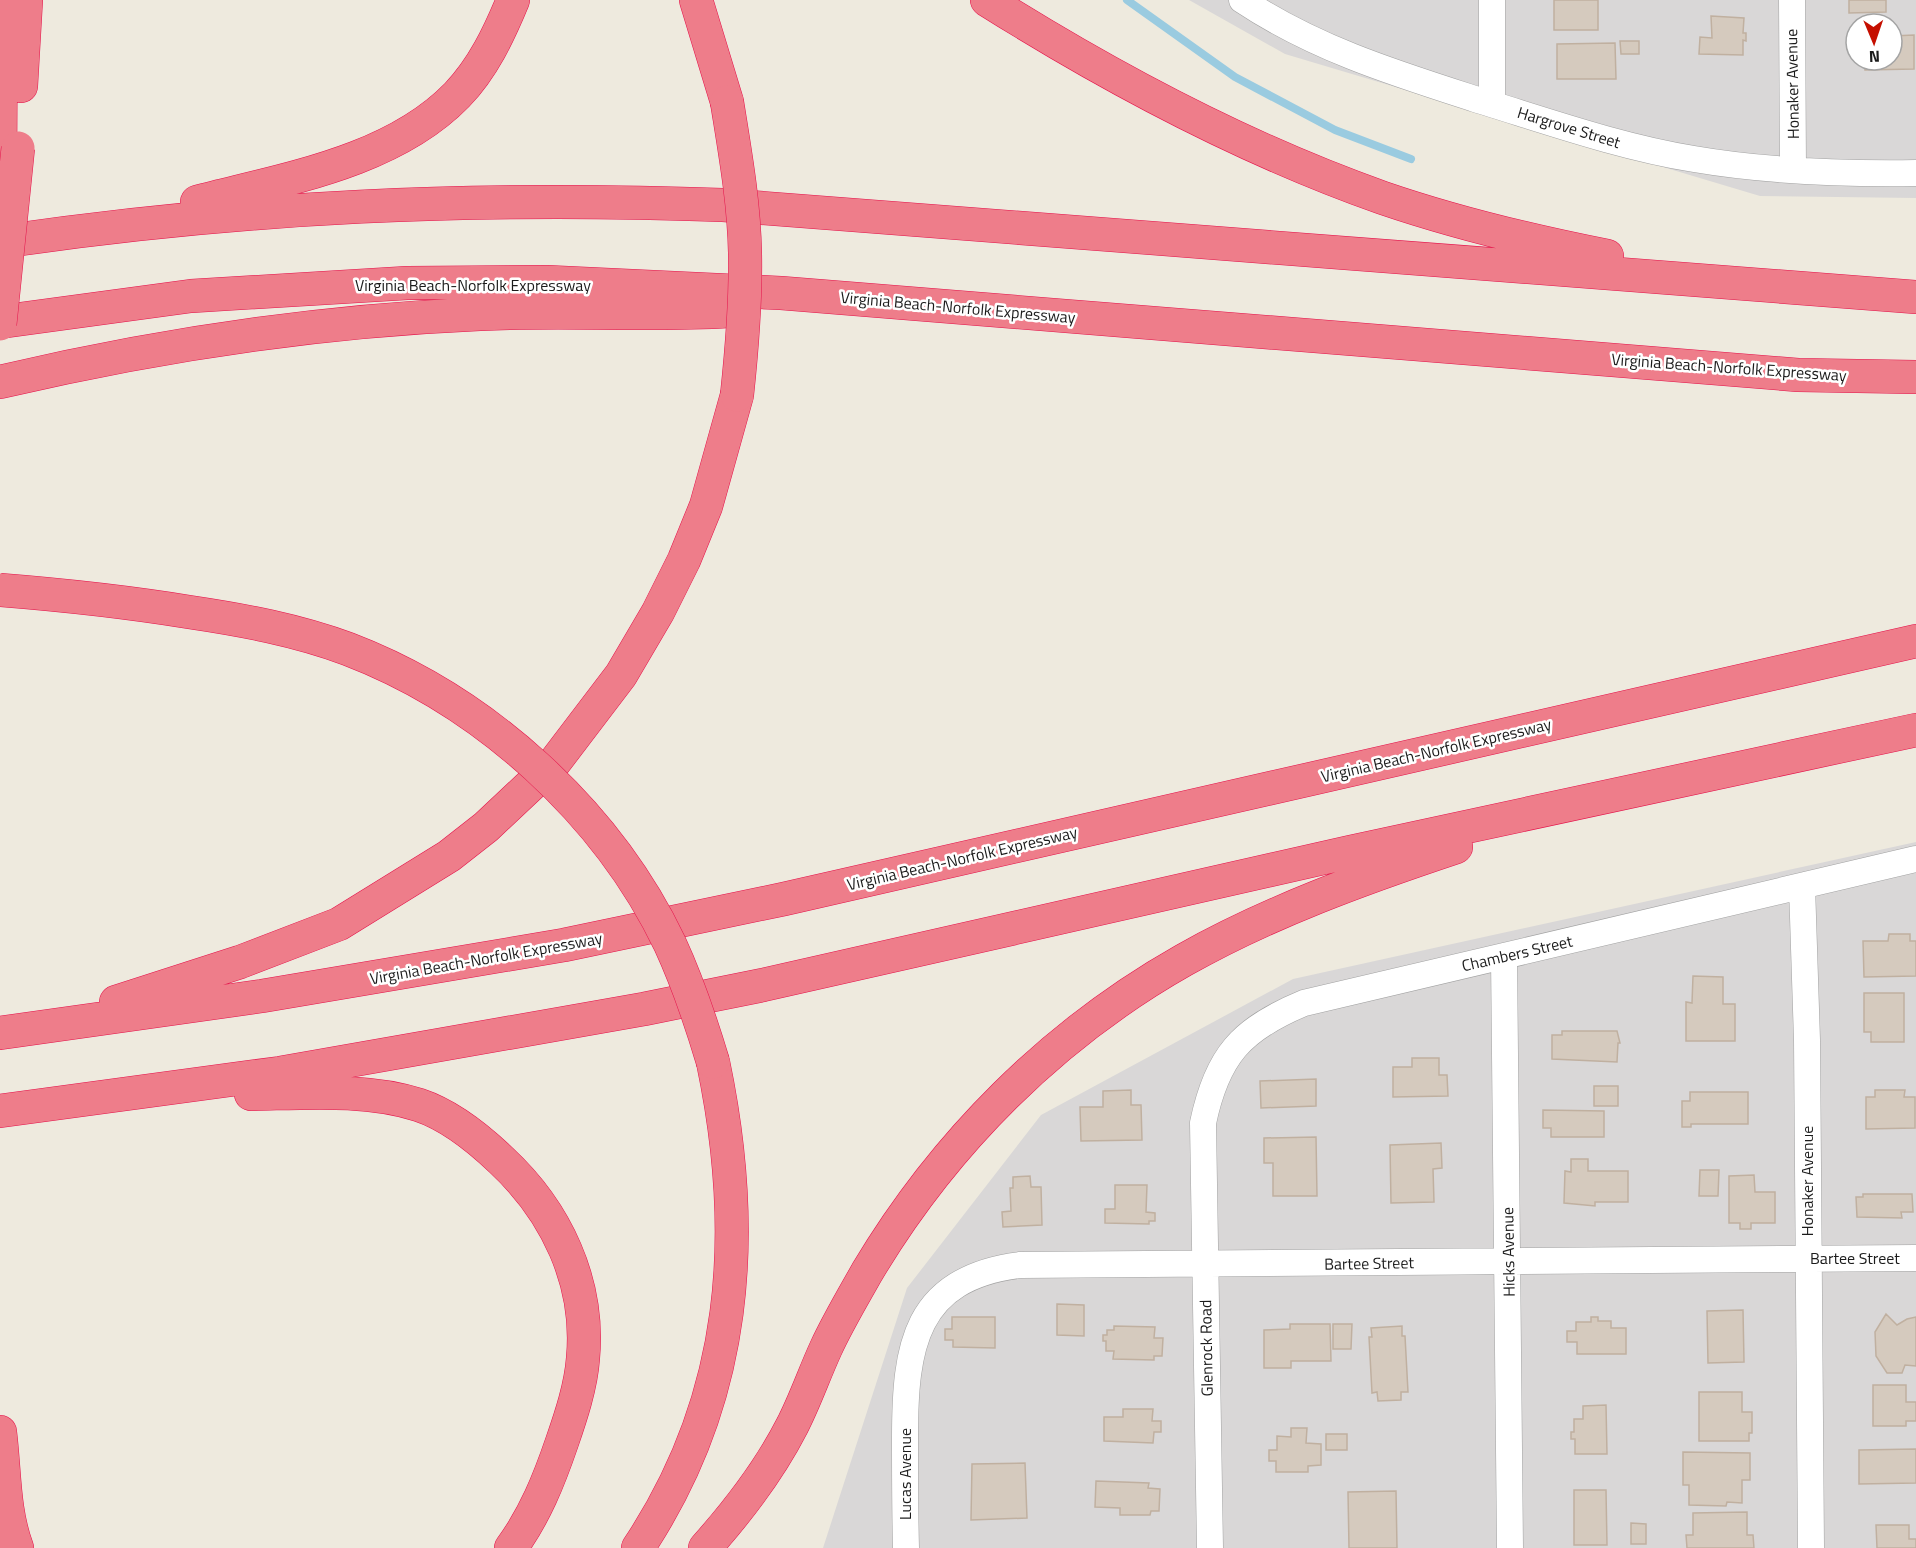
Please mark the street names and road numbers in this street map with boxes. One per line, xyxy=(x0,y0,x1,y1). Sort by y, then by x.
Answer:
street label: Honaker Avenue xyxy=(1779,29,1805,139)
street label: Hargrove Street xyxy=(1515,100,1624,154)
street label: Virginia Beach-Norfolk Expressway xyxy=(355,273,591,297)
street label: Virginia Beach-Norfolk Expressway xyxy=(839,285,1077,329)
street label: Virginia Beach-Norfolk Expressway xyxy=(1611,347,1848,387)
street label: Virginia Beach-Norfolk Expressway xyxy=(1318,712,1554,788)
street label: Virginia Beach-Norfolk Expressway xyxy=(844,820,1080,896)
street label: Virginia Beach-Norfolk Expressway xyxy=(368,926,605,990)
street label: Chambers Street xyxy=(1459,929,1575,977)
street label: Honaker Avenue xyxy=(1795,1126,1819,1236)
street label: Hicks Avenue xyxy=(1495,1207,1521,1297)
street label: Bartee Street xyxy=(1810,1246,1900,1270)
street label: Bartee Street xyxy=(1324,1250,1415,1276)
street label: Glenrock Road xyxy=(1193,1299,1219,1397)
street label: Lucas Avenue xyxy=(893,1428,917,1520)

